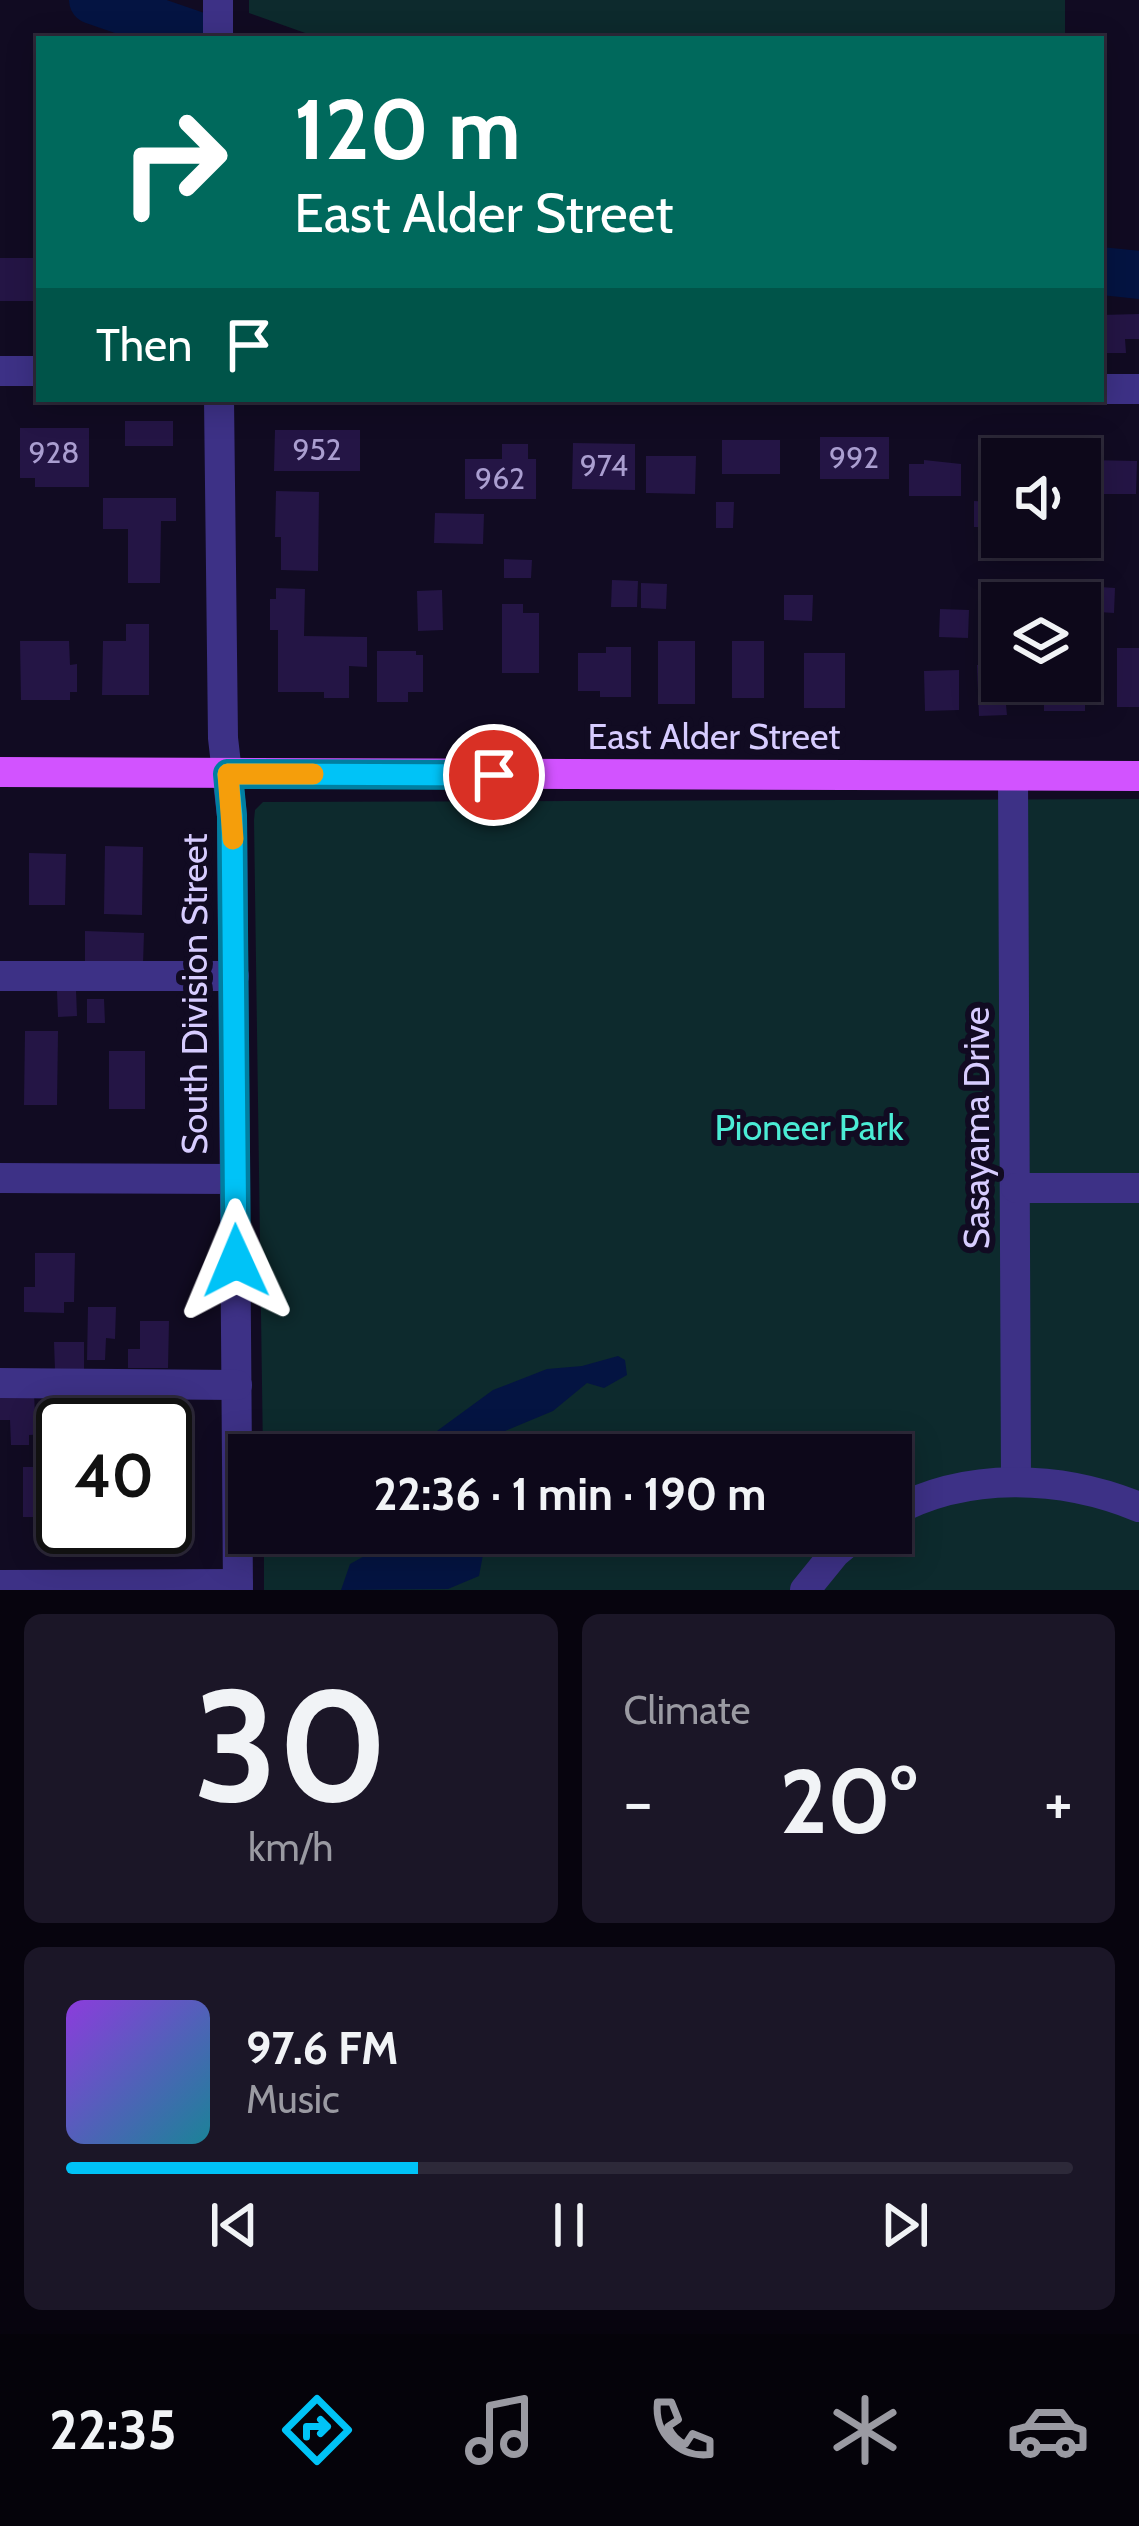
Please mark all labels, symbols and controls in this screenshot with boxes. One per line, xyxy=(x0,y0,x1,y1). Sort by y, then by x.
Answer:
text: 120 m xyxy=(294,78,521,180)
icon: right xyxy=(96,84,252,240)
text: East Alder Street xyxy=(294,180,674,246)
icon: arrive xyxy=(216,312,282,378)
text: Then xyxy=(96,318,192,372)
house number: 952 xyxy=(293,431,342,468)
house number: 928 xyxy=(29,434,79,471)
map controls xyxy=(981,438,1101,702)
button: sound xyxy=(981,438,1101,558)
house number: 992 xyxy=(829,439,879,476)
house number: 974 xyxy=(580,447,628,484)
house number: 962 xyxy=(475,460,525,497)
button: layers xyxy=(981,582,1101,702)
street label: East Alder Street xyxy=(587,714,841,758)
pin xyxy=(443,724,545,826)
icon: arrive xyxy=(461,742,527,808)
street label: South Division Street xyxy=(172,833,216,1155)
street label: Sasayama Drive xyxy=(954,1007,998,1249)
park label: Pioneer Park xyxy=(714,1105,904,1149)
position arrow xyxy=(173,1198,299,1324)
speed limit sign: 40 xyxy=(36,1398,192,1554)
text: 22:36 · 1 min · 190 m xyxy=(374,1467,766,1521)
text: 30 xyxy=(194,1650,388,1840)
text: Climate xyxy=(624,1686,750,1734)
text: 20° xyxy=(780,1746,917,1856)
text: − xyxy=(624,1761,653,1842)
text: + xyxy=(1044,1761,1073,1842)
text: km/h xyxy=(248,1823,333,1871)
text: 97.6 FM xyxy=(246,2021,398,2075)
text: Music xyxy=(246,2075,340,2123)
icon: previous xyxy=(201,2192,267,2258)
icon: pause xyxy=(536,2192,602,2258)
icon: next xyxy=(872,2192,938,2258)
icon: directions xyxy=(275,2388,359,2472)
icon: music xyxy=(458,2388,542,2472)
icon: phone xyxy=(640,2388,724,2472)
icon: climate xyxy=(823,2388,907,2472)
icon: car xyxy=(1006,2388,1090,2472)
text: 22:35 xyxy=(49,2397,177,2463)

